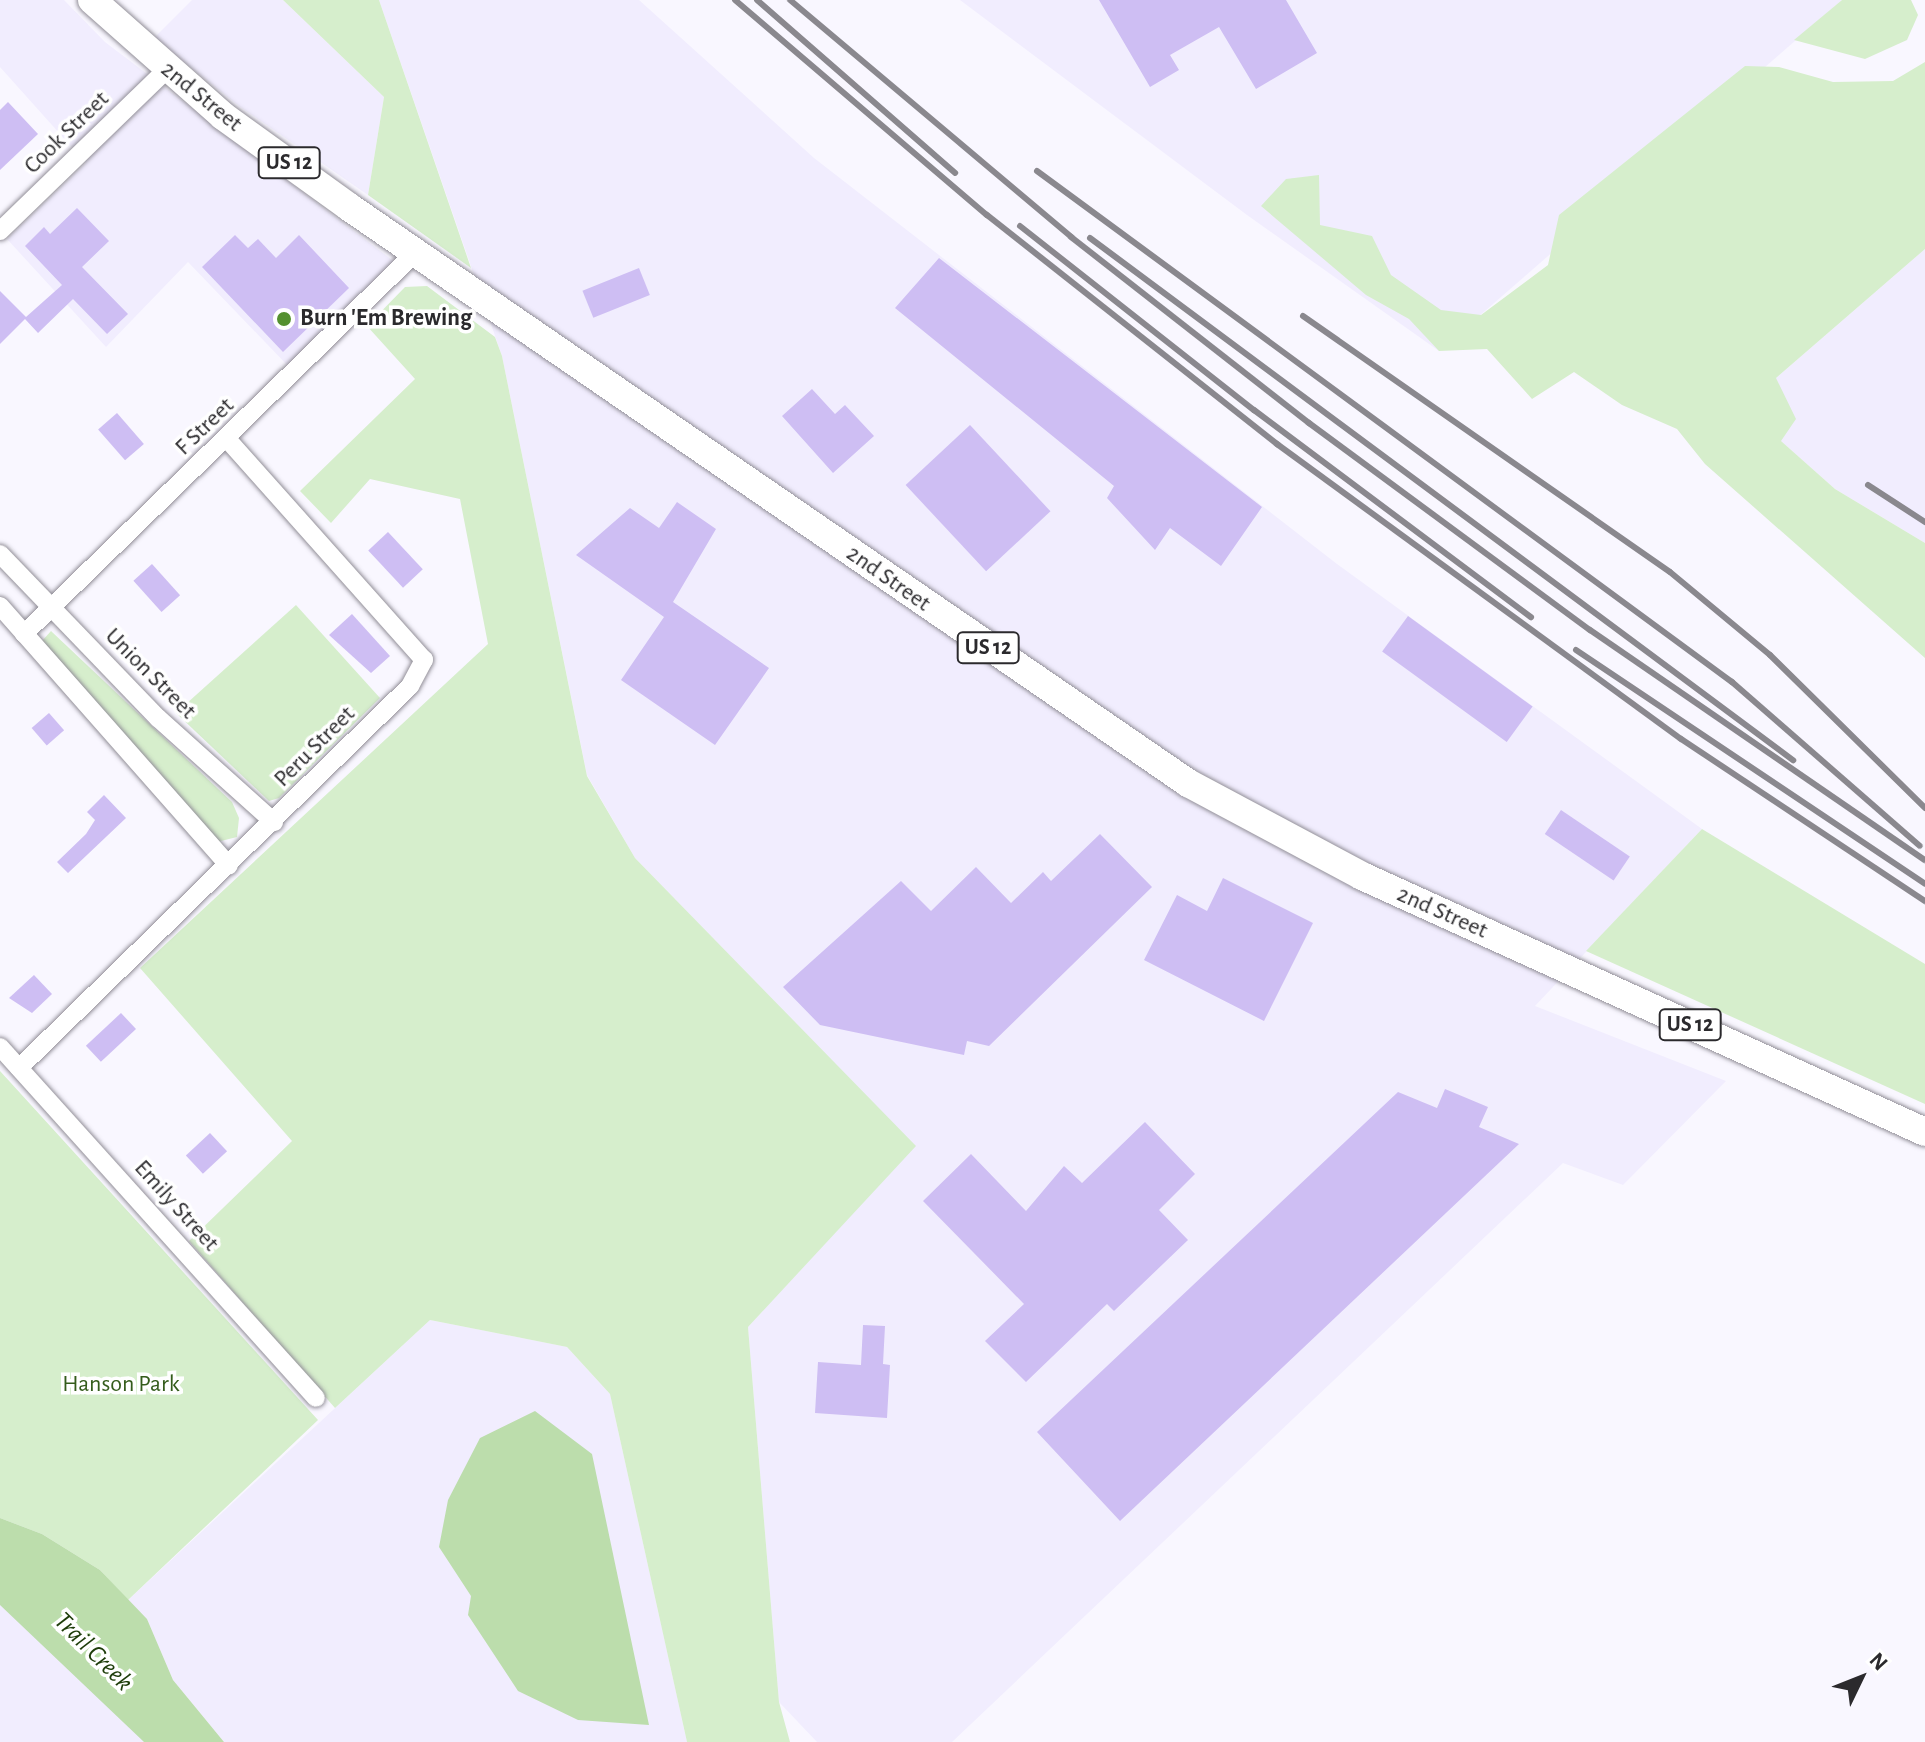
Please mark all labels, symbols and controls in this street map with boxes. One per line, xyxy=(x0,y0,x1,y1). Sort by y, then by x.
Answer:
street label: 2nd Street xyxy=(155,56,247,138)
street label: Cook Street xyxy=(19,85,115,181)
road number: US 12 xyxy=(257,145,321,181)
place label: Burn 'Em Brewing xyxy=(300,305,472,333)
marker: Burn 'Em Brewing xyxy=(275,310,293,328)
street label: F Street xyxy=(170,392,240,462)
street label: 2nd Street xyxy=(840,540,936,618)
street label: Union Street xyxy=(98,622,202,726)
road number: US 12 xyxy=(956,630,1020,666)
street label: Peru Street xyxy=(268,700,362,794)
street label: 2nd Street xyxy=(1392,880,1492,946)
road number: US 12 xyxy=(1658,1007,1722,1043)
street label: Emily Street xyxy=(128,1154,224,1258)
park label: Hanson Park xyxy=(62,1371,180,1399)
water label: Trail Creek xyxy=(47,1606,139,1698)
north arrow xyxy=(1821,1638,1901,1718)
text: N xyxy=(1865,1649,1892,1675)

